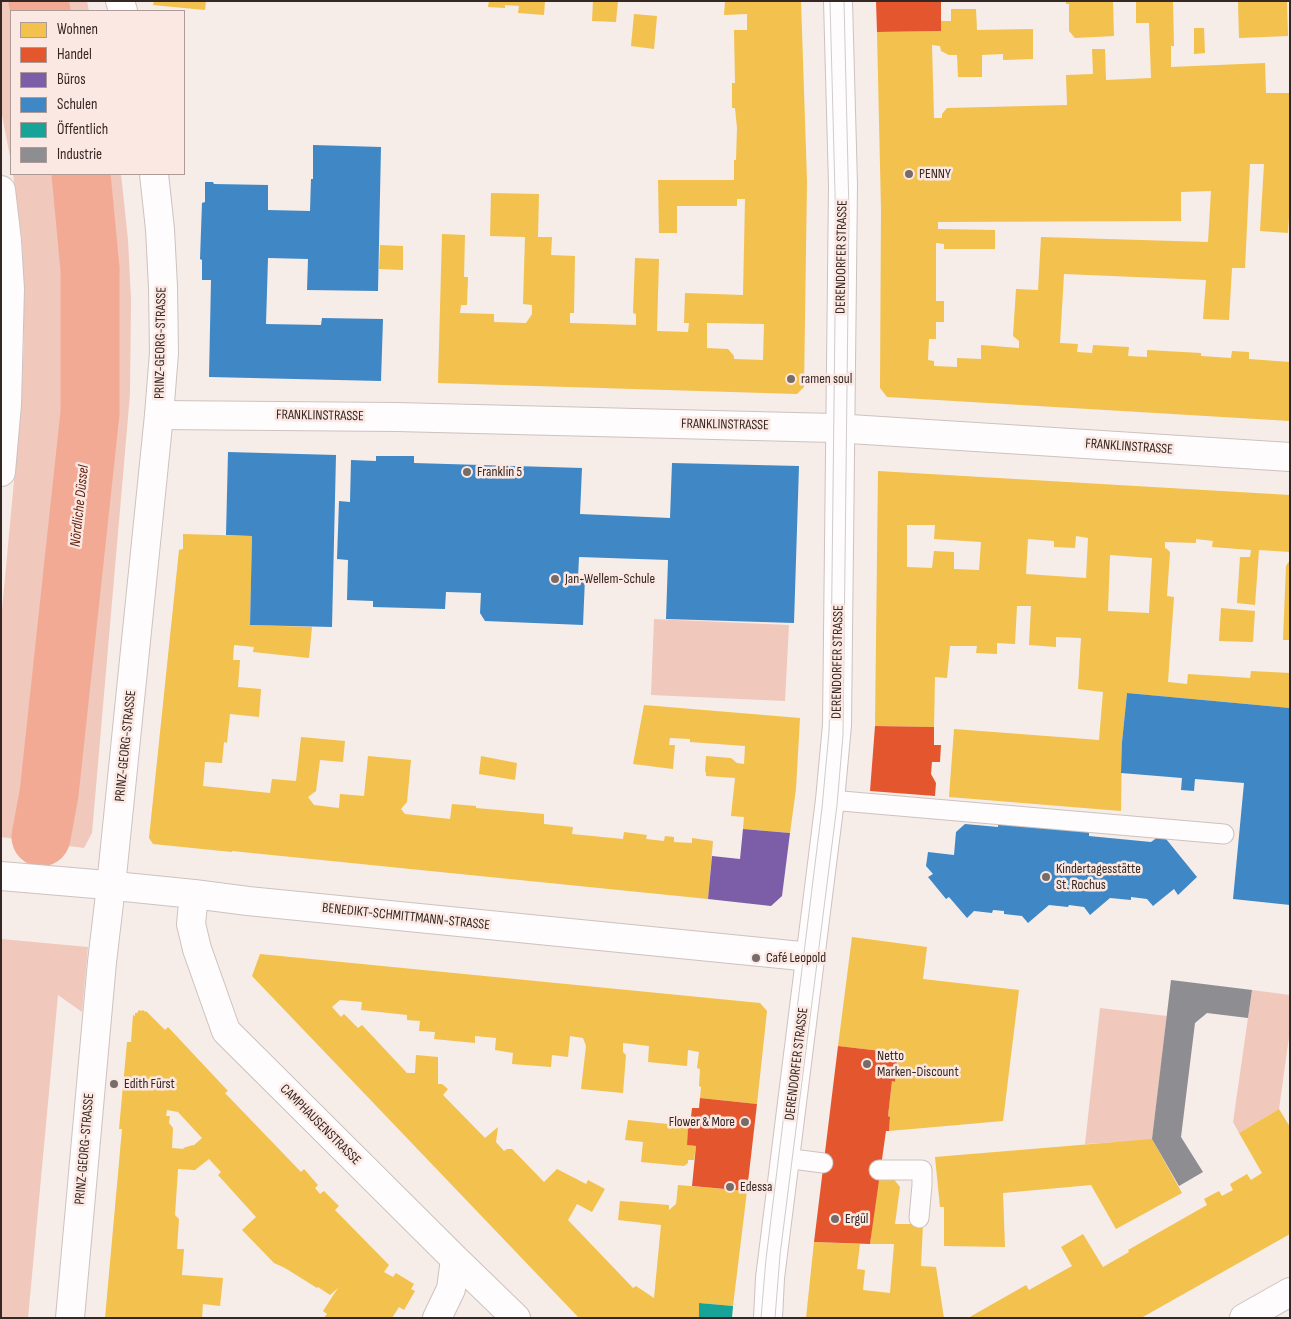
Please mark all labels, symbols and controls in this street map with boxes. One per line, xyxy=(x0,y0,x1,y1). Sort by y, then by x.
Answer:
legend xyxy=(10,10,185,175)
text: Wohnen xyxy=(57,20,98,39)
text: Handel xyxy=(57,45,92,64)
text: Büros xyxy=(57,70,86,89)
text: Schulen xyxy=(57,95,97,114)
text: Öffentlich xyxy=(57,120,108,139)
text: Industrie xyxy=(57,145,102,164)
place label: PENNY xyxy=(919,166,951,182)
marker: PENNY xyxy=(903,168,915,180)
street label: DERENDORFER STRASSE xyxy=(833,200,851,314)
street label: PRINZ-GEORG-STRASSE xyxy=(152,287,170,399)
place label: ramen soul xyxy=(801,371,852,387)
marker: ramen soul xyxy=(785,373,797,385)
street label: FRANKLINSTRASSE xyxy=(276,407,364,425)
street label: FRANKLINSTRASSE xyxy=(681,416,769,434)
street label: FRANKLINSTRASSE xyxy=(1085,436,1173,458)
water label: Nördliche Düssel xyxy=(67,464,93,548)
place label: Franklin 5 xyxy=(477,464,522,480)
marker: Franklin 5 xyxy=(461,466,473,478)
place label: Jan-Wellem-Schule xyxy=(565,571,655,587)
marker: Jan-Wellem-Schule xyxy=(549,573,561,585)
street label: DERENDORFER STRASSE xyxy=(829,605,847,719)
street label: PRINZ-GEORG-STRASSE xyxy=(112,689,140,803)
place label: Kindertagesstätte St. Rochus xyxy=(1056,861,1141,894)
marker: Kindertagesstätte St. Rochus xyxy=(1040,871,1052,883)
street label: BENEDIKT-SCHMITTMANN-STRASSE xyxy=(321,900,491,934)
place label: Café Leopold xyxy=(766,950,826,966)
marker: Café Leopold xyxy=(750,952,762,964)
street label: DERENDORFER STRASSE xyxy=(782,1007,812,1121)
place label: Netto Marken-Discount xyxy=(877,1048,959,1080)
marker: Netto Marken-Discount xyxy=(861,1058,873,1070)
place label: Edith Fürst xyxy=(124,1076,175,1092)
marker: Edith Fürst xyxy=(108,1078,120,1090)
street label: CAMPHAUSENSTRASSE xyxy=(276,1081,364,1169)
street label: PRINZ-GEORG-STRASSE xyxy=(72,1092,98,1206)
place label: Flower & More xyxy=(669,1114,735,1130)
marker: Flower & More xyxy=(739,1116,751,1128)
place label: Edessa xyxy=(740,1179,772,1195)
marker: Edessa xyxy=(724,1181,736,1193)
place label: Ergül xyxy=(845,1211,868,1227)
marker: Ergül xyxy=(829,1213,841,1225)

